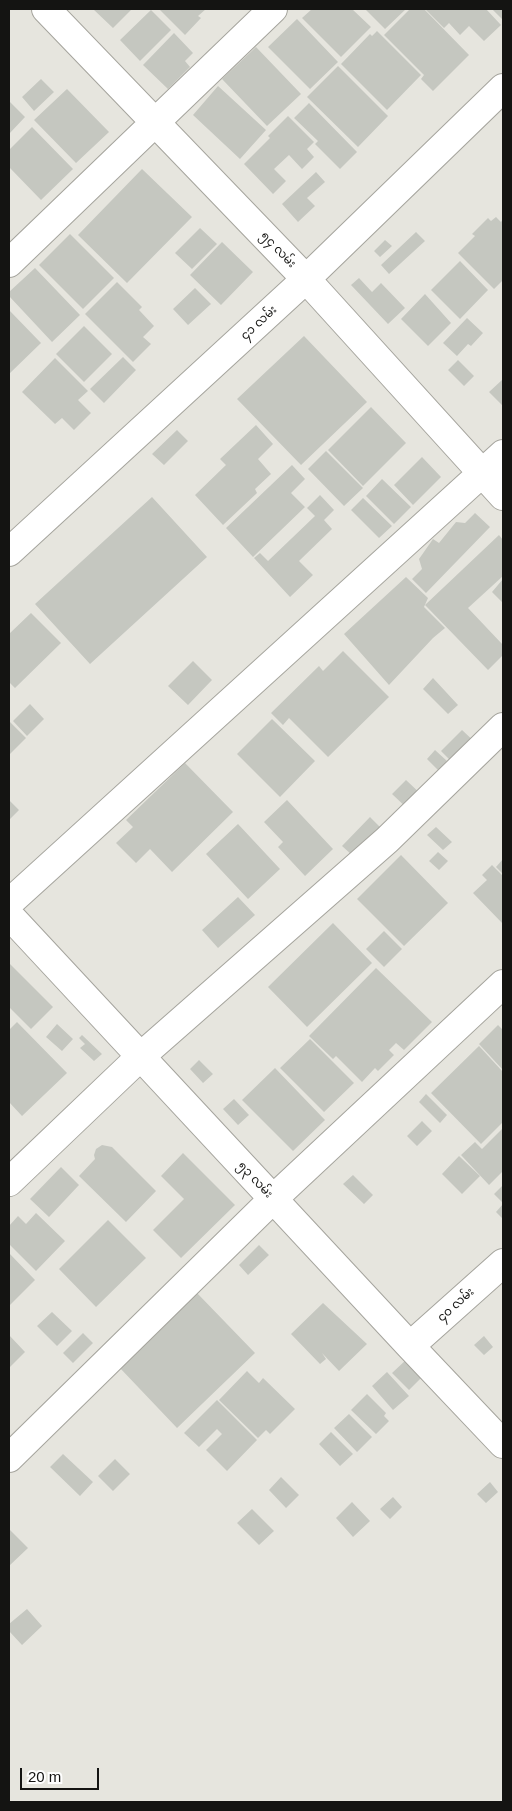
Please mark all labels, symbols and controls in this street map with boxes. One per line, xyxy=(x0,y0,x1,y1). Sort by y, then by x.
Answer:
street label: ၅၄ လမ်း xyxy=(257,229,299,271)
street label: ၄၁ လမ်း xyxy=(238,303,280,343)
street label: ၅၃ လမ်း xyxy=(235,1159,275,1201)
street label: ၄၀ လမ်း xyxy=(435,1285,477,1325)
scale bar xyxy=(22,1758,101,1790)
text: 20 m xyxy=(28,1768,61,1785)

